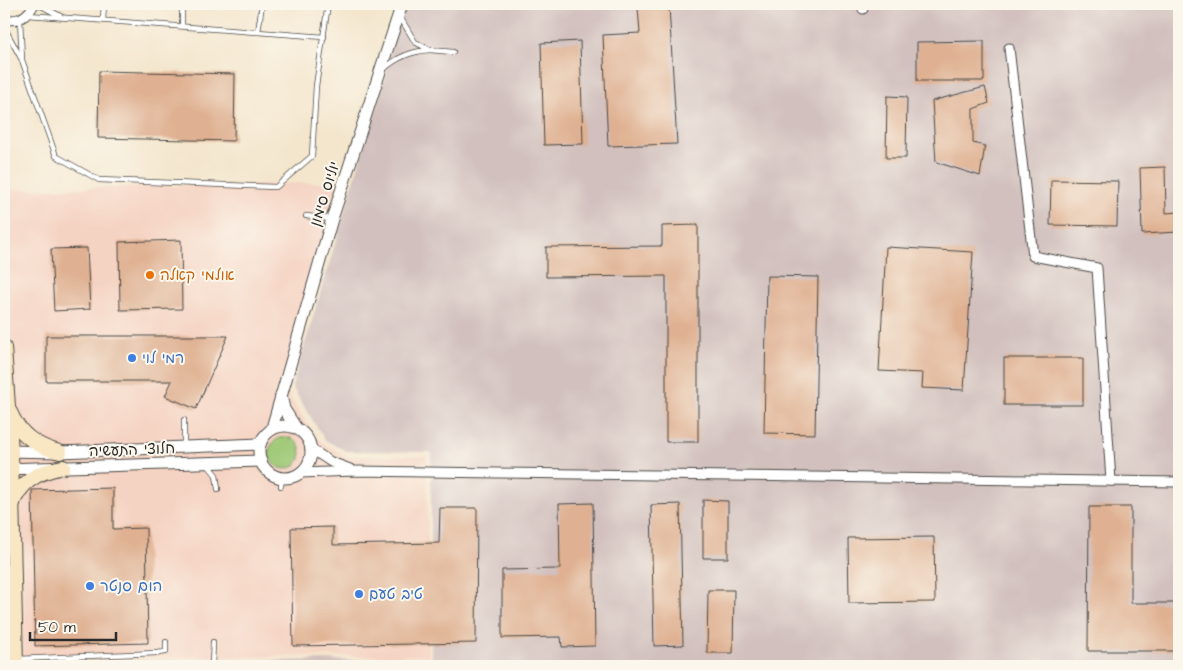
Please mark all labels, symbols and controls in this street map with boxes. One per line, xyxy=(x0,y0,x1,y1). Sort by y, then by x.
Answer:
street label: יוליוס סימון xyxy=(305,159,345,229)
place label: אולמי קאלה xyxy=(160,265,235,286)
marker: אולמי קאלה xyxy=(144,269,156,281)
place label: רמי לוי xyxy=(142,348,184,369)
marker: רמי לוי xyxy=(126,352,138,364)
street label: חלוצי התעשיה xyxy=(89,438,175,462)
place label: הום סנטר xyxy=(100,576,162,597)
marker: הום סנטר xyxy=(84,580,96,592)
place label: טיב טעם xyxy=(369,584,423,605)
marker: טיב טעם xyxy=(353,588,365,600)
scale bar xyxy=(30,610,116,642)
text: 50 m xyxy=(38,617,76,638)

